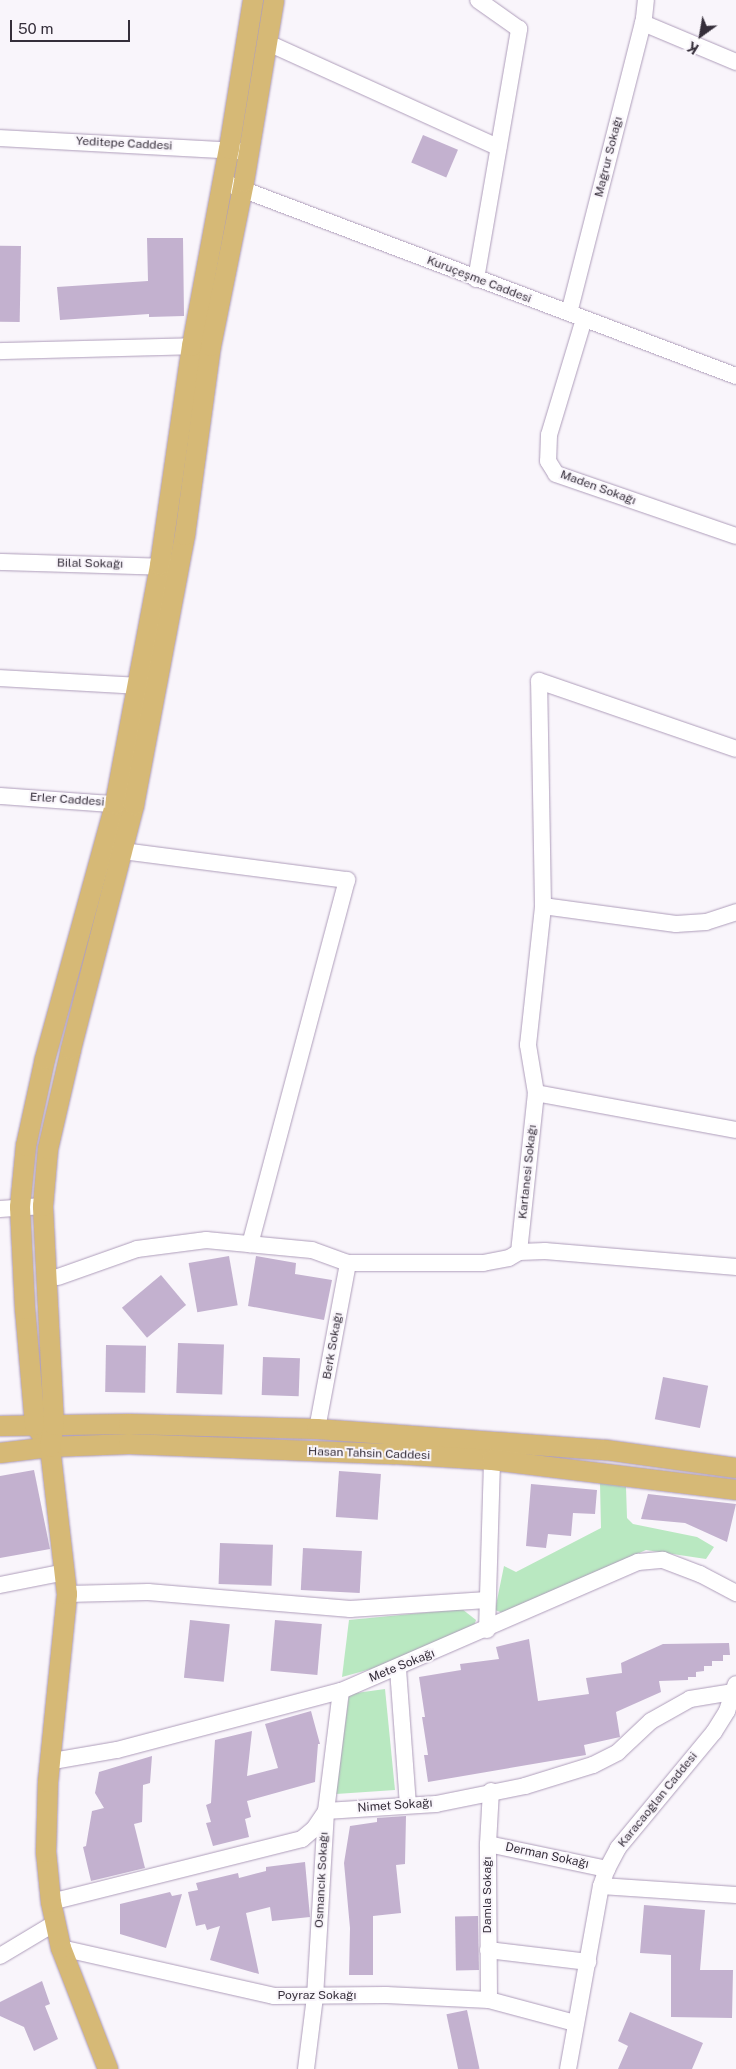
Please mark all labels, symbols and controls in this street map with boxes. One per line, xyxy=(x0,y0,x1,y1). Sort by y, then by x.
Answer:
scale bar xyxy=(12,10,132,42)
north arrow xyxy=(676,10,726,60)
text: 50 m xyxy=(18,20,53,37)
text: K xyxy=(685,38,702,57)
street label: Mağrur Sokağı xyxy=(592,115,626,199)
street label: Yeditepe Caddesi xyxy=(75,134,173,154)
street label: Kuruçeşme Caddesi xyxy=(425,253,533,307)
street label: Maden Sokağı xyxy=(558,468,638,508)
street label: Bilal Sokağı xyxy=(57,556,123,572)
street label: Erler Caddesi xyxy=(29,790,105,810)
street label: Kartanesi Sokağı xyxy=(516,1124,540,1220)
street label: Berk Sokağı xyxy=(320,1311,346,1381)
street label: Hasan Tahsin Caddesi xyxy=(308,1445,430,1463)
street label: Mete Sokağı xyxy=(367,1646,437,1686)
street label: Karacaoğlan Caddesi xyxy=(615,1750,701,1850)
street label: Nimet Sokağı xyxy=(357,1796,433,1816)
street label: Osmancık Sokağı xyxy=(312,1832,332,1928)
street label: Derman Sokağı xyxy=(504,1840,590,1872)
street label: Damla Sokağı xyxy=(481,1857,495,1933)
street label: Poyraz Sokağı xyxy=(278,1989,356,2003)

